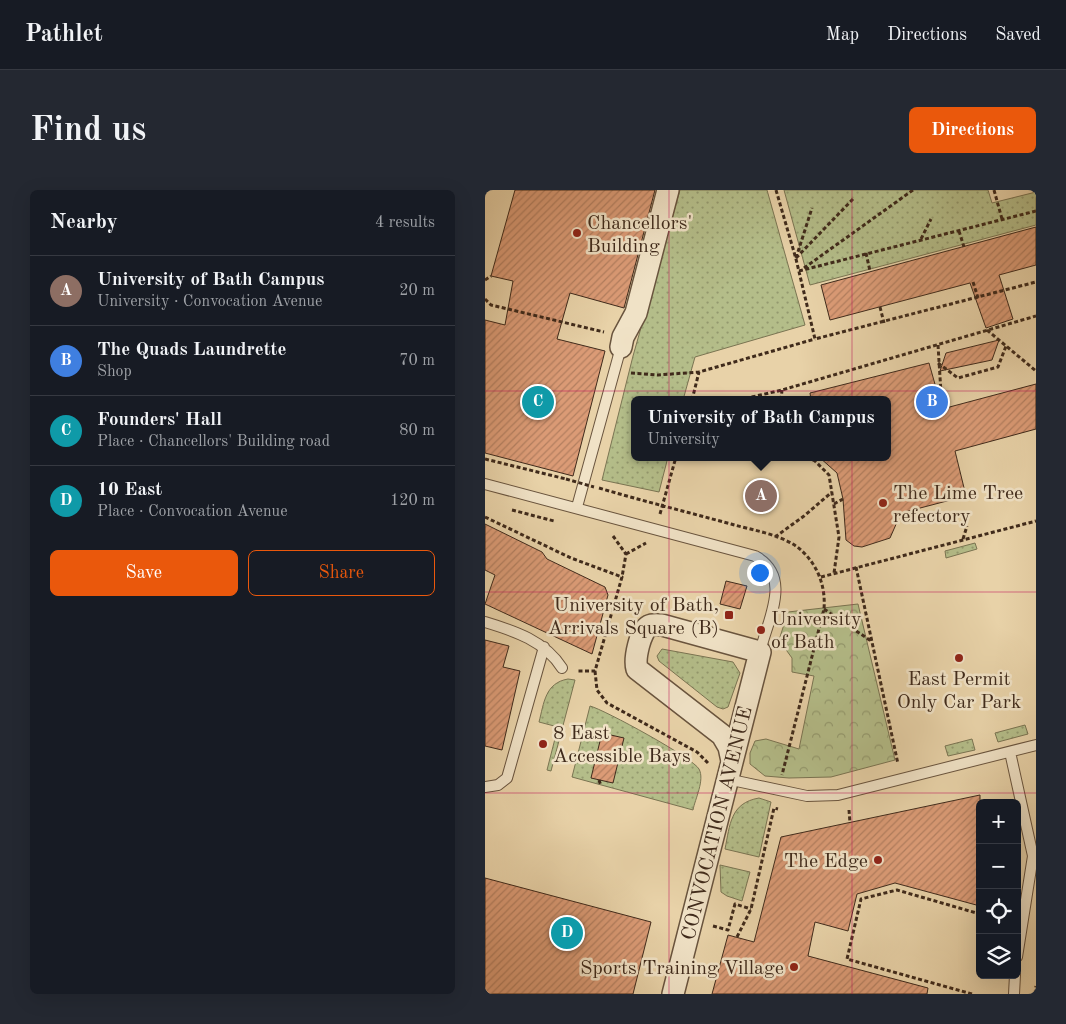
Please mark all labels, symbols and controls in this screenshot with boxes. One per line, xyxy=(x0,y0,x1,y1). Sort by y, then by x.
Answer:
text: Pathlet xyxy=(25,23,103,47)
text: Map xyxy=(826,26,859,44)
text: Directions xyxy=(887,26,967,44)
text: Saved xyxy=(995,26,1041,44)
button: Directions xyxy=(909,107,1036,153)
text: Find us xyxy=(30,113,146,148)
text: Nearby xyxy=(50,212,118,233)
place label: Chancellors' Building xyxy=(587,214,692,257)
text: 4 results xyxy=(375,215,435,231)
marker: Chancellors' Building xyxy=(571,227,583,239)
text: University of Bath Campus xyxy=(97,271,324,290)
text: A xyxy=(60,283,72,299)
text: 20 m xyxy=(399,283,435,299)
text: University · Convocation Avenue xyxy=(97,294,322,310)
text: The Quads Laundrette xyxy=(97,341,287,360)
text: B xyxy=(60,353,72,369)
text: 70 m xyxy=(399,353,435,369)
text: Shop xyxy=(97,364,132,380)
pin: C xyxy=(522,383,554,421)
pin: B xyxy=(916,383,948,421)
popup xyxy=(631,396,891,461)
text: University of Bath Campus xyxy=(647,409,875,428)
text: Founders' Hall xyxy=(97,411,222,430)
text: C xyxy=(61,423,71,439)
text: 80 m xyxy=(399,423,435,439)
text: University xyxy=(647,432,720,448)
text: Place · Chancellors' Building road xyxy=(97,434,330,450)
pin: A xyxy=(745,477,777,515)
text: 10 East xyxy=(97,481,162,500)
place label: The Lime Tree refectory xyxy=(893,484,1023,527)
text: D xyxy=(60,493,72,509)
text: 120 m xyxy=(390,493,435,509)
marker: The Lime Tree refectory xyxy=(877,497,889,509)
text: Place · Convocation Avenue xyxy=(97,504,288,520)
button: Save xyxy=(50,550,238,596)
button: Share xyxy=(248,550,435,596)
your location xyxy=(747,560,773,586)
place label: University of Bath, Arrivals Square (B) xyxy=(548,596,719,639)
marker: University of Bath, Arrivals Square (B) xyxy=(723,609,735,621)
place label: University of Bath xyxy=(771,610,862,653)
marker: University of Bath xyxy=(755,624,767,636)
marker: East Permit Only Car Park xyxy=(953,652,965,664)
place label: East Permit Only Car Park xyxy=(897,670,1021,713)
street label: CONVOCATION AVENUE xyxy=(679,705,757,942)
place label: 8 East Accessible Bays xyxy=(553,724,691,767)
marker: 8 East Accessible Bays xyxy=(537,738,549,750)
map controls xyxy=(976,799,1021,979)
button: + xyxy=(976,799,1021,844)
button: − xyxy=(976,844,1021,889)
place label: The Edge xyxy=(784,852,868,872)
marker: The Edge xyxy=(872,854,884,866)
button: locate xyxy=(976,889,1021,934)
pin: D xyxy=(551,914,583,952)
button: layers xyxy=(976,934,1021,979)
place label: Sports Training Village xyxy=(580,959,784,979)
marker: Sports Training Village xyxy=(788,961,800,973)

